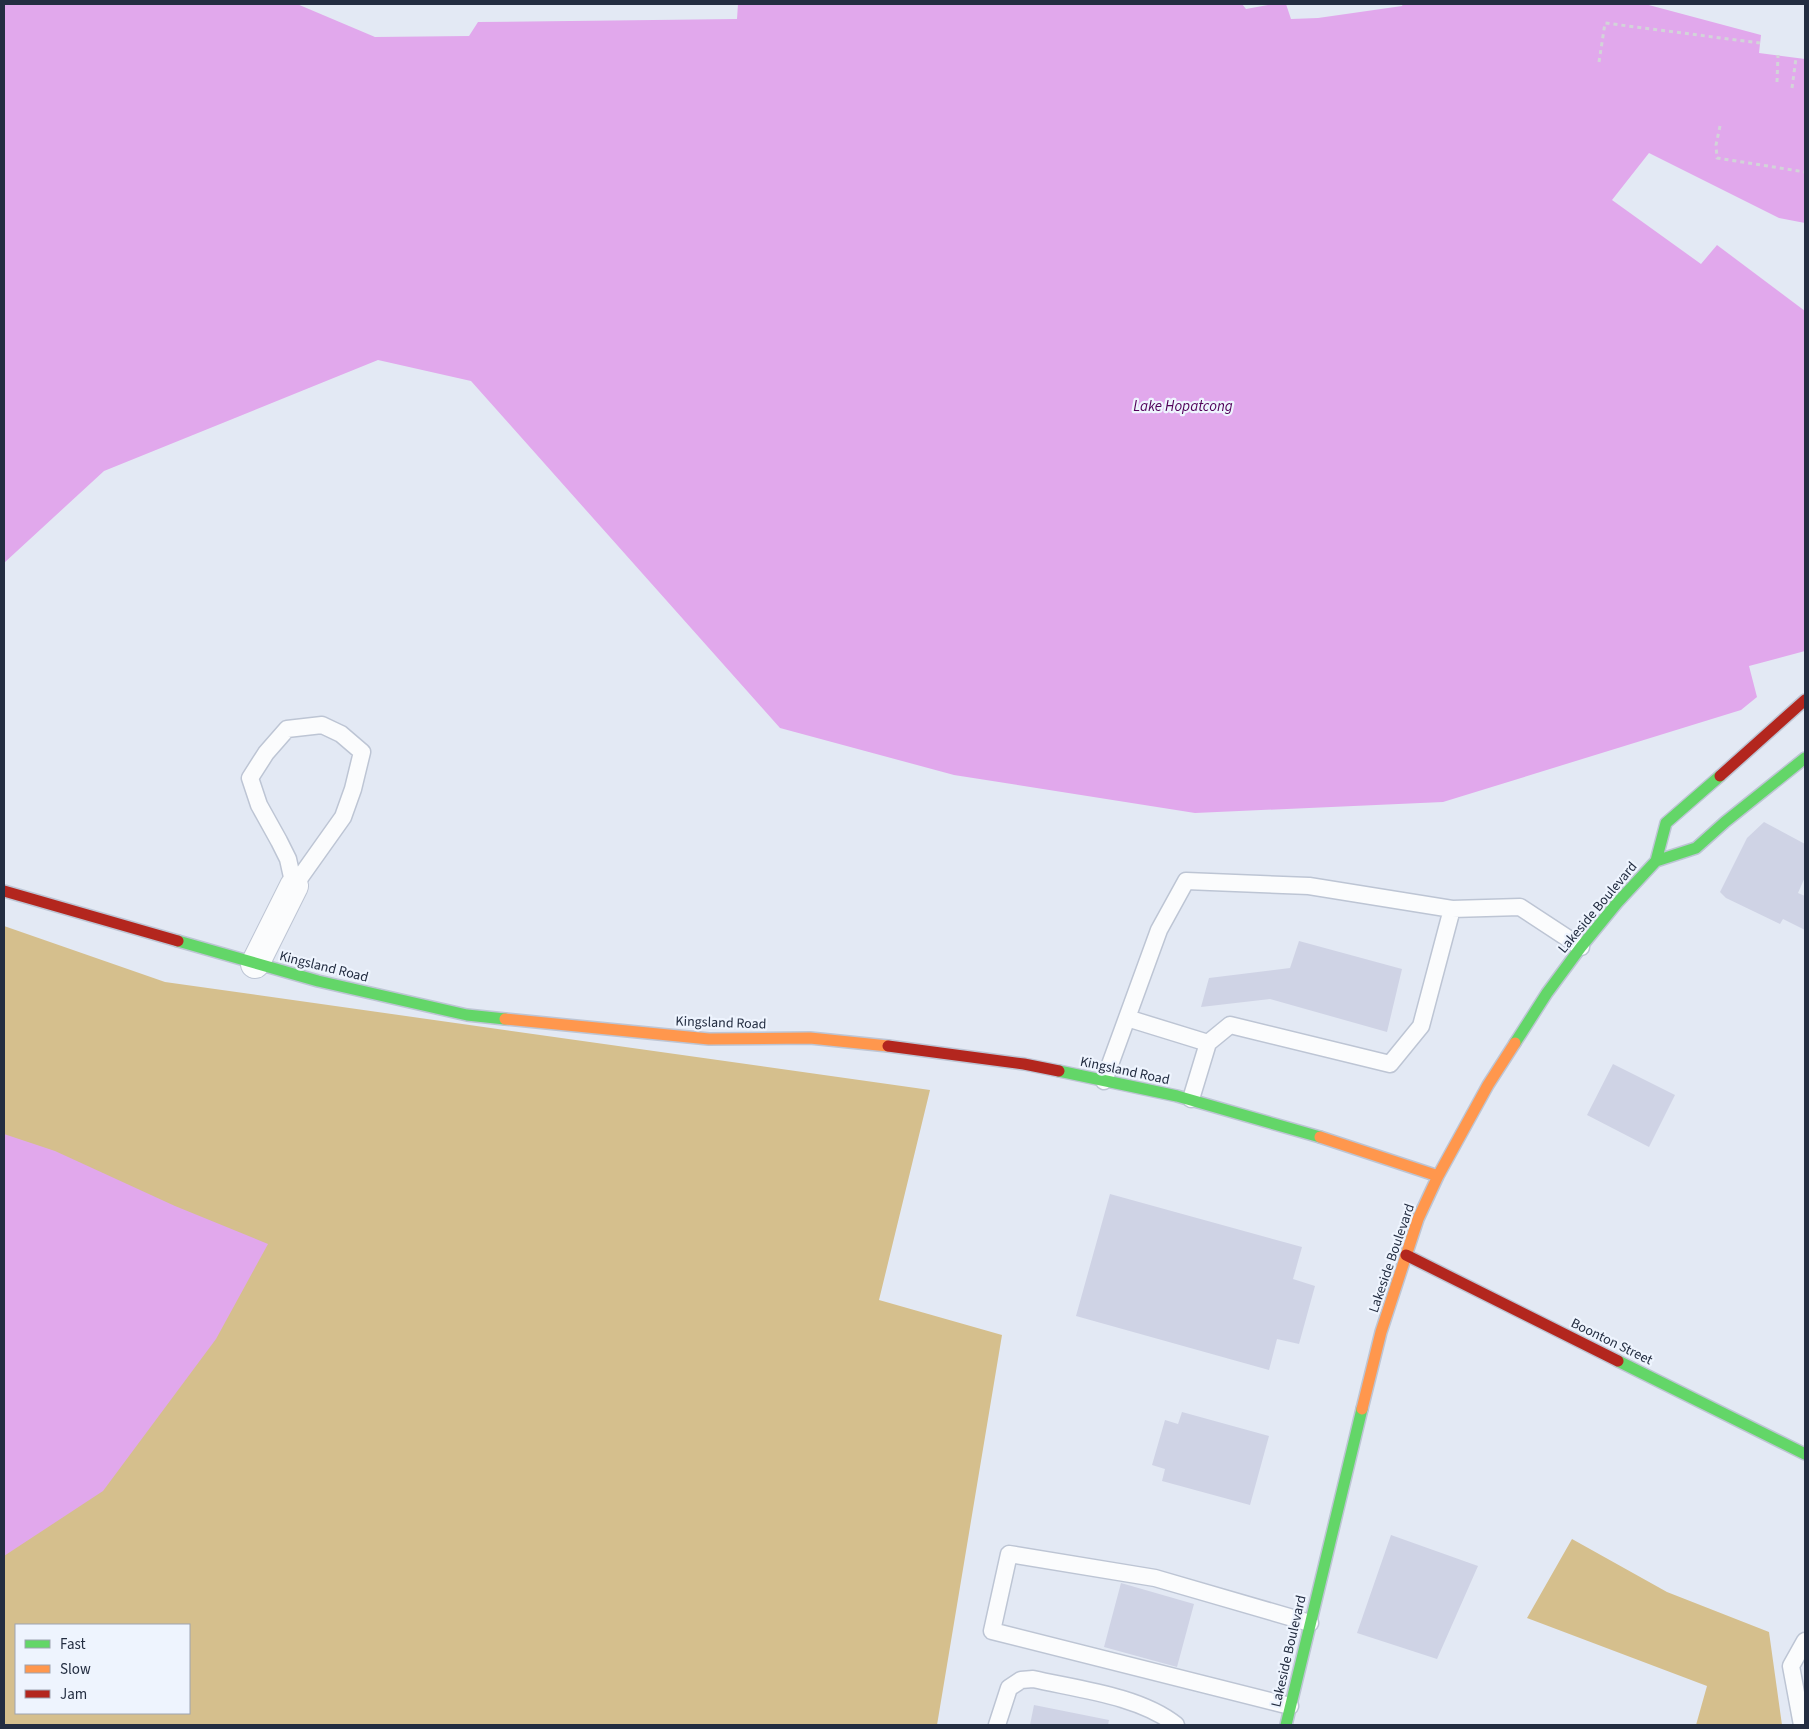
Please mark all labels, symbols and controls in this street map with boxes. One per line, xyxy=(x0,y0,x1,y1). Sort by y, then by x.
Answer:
water label: Lake Hopatcong xyxy=(1133,396,1233,417)
street label: Lakeside Boulevard xyxy=(1553,857,1642,958)
street label: Kingsland Road xyxy=(277,946,370,988)
street label: Kingsland Road xyxy=(675,1011,767,1035)
street label: Kingsland Road xyxy=(1078,1052,1171,1090)
street label: Lakeside Boulevard xyxy=(1364,1201,1420,1316)
street label: Boonton Street xyxy=(1567,1313,1656,1370)
street label: Lakeside Boulevard xyxy=(1266,1593,1312,1709)
legend xyxy=(15,1624,190,1714)
text: Fast xyxy=(60,1634,86,1655)
text: Slow xyxy=(60,1659,91,1680)
text: Jam xyxy=(60,1684,87,1705)

